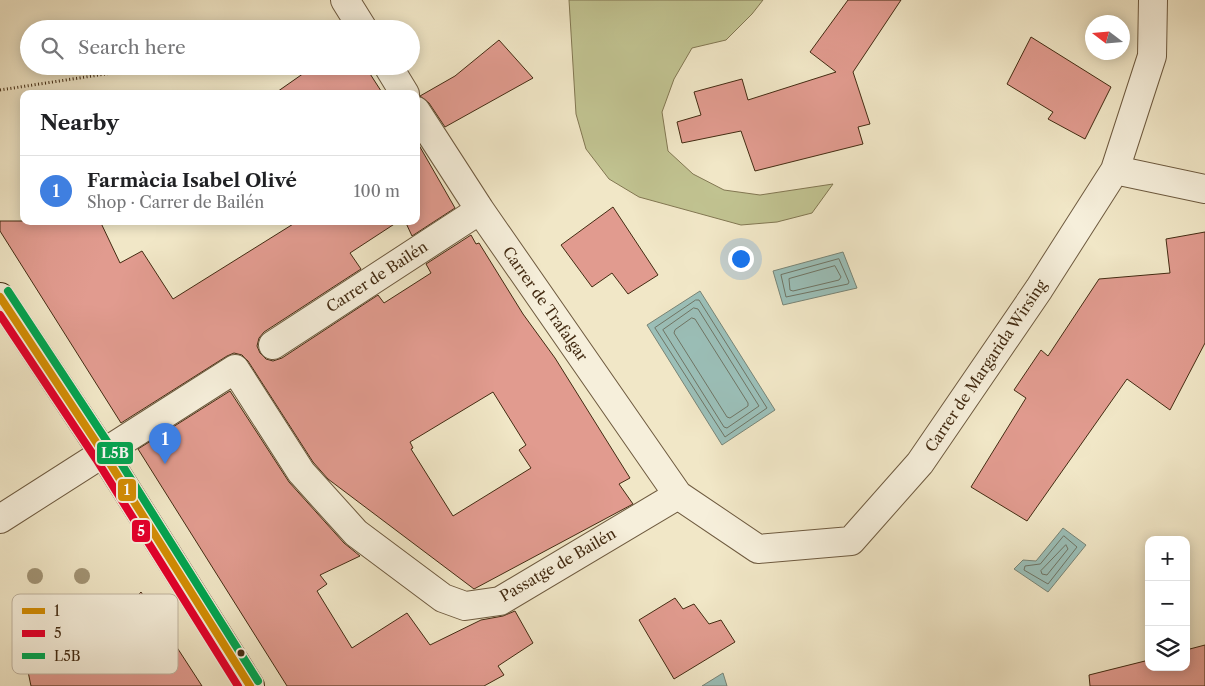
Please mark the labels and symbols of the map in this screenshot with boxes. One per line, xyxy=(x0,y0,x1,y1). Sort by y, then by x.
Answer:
north arrow xyxy=(1085,15,1130,60)
street label: Carrer de Bailén xyxy=(322,236,431,316)
street label: Carrer de Trafalgar xyxy=(499,243,593,365)
your location xyxy=(728,246,754,272)
street label: Carrer de Margarida Wirsing xyxy=(921,276,1050,455)
pin: 1 xyxy=(149,423,181,464)
line badge: L5B xyxy=(96,441,134,465)
text: L5B xyxy=(101,444,129,462)
line badge: 1 xyxy=(117,478,137,502)
text: 1 xyxy=(124,481,131,499)
line badge: 5 xyxy=(131,519,151,543)
text: 5 xyxy=(137,522,145,540)
street label: Passatge de Bailén xyxy=(496,523,620,606)
legend xyxy=(12,594,178,674)
text: 1 xyxy=(54,602,60,620)
text: 5 xyxy=(54,624,62,642)
text: L5B xyxy=(54,647,81,665)
unlabelled marker xyxy=(236,648,246,658)

